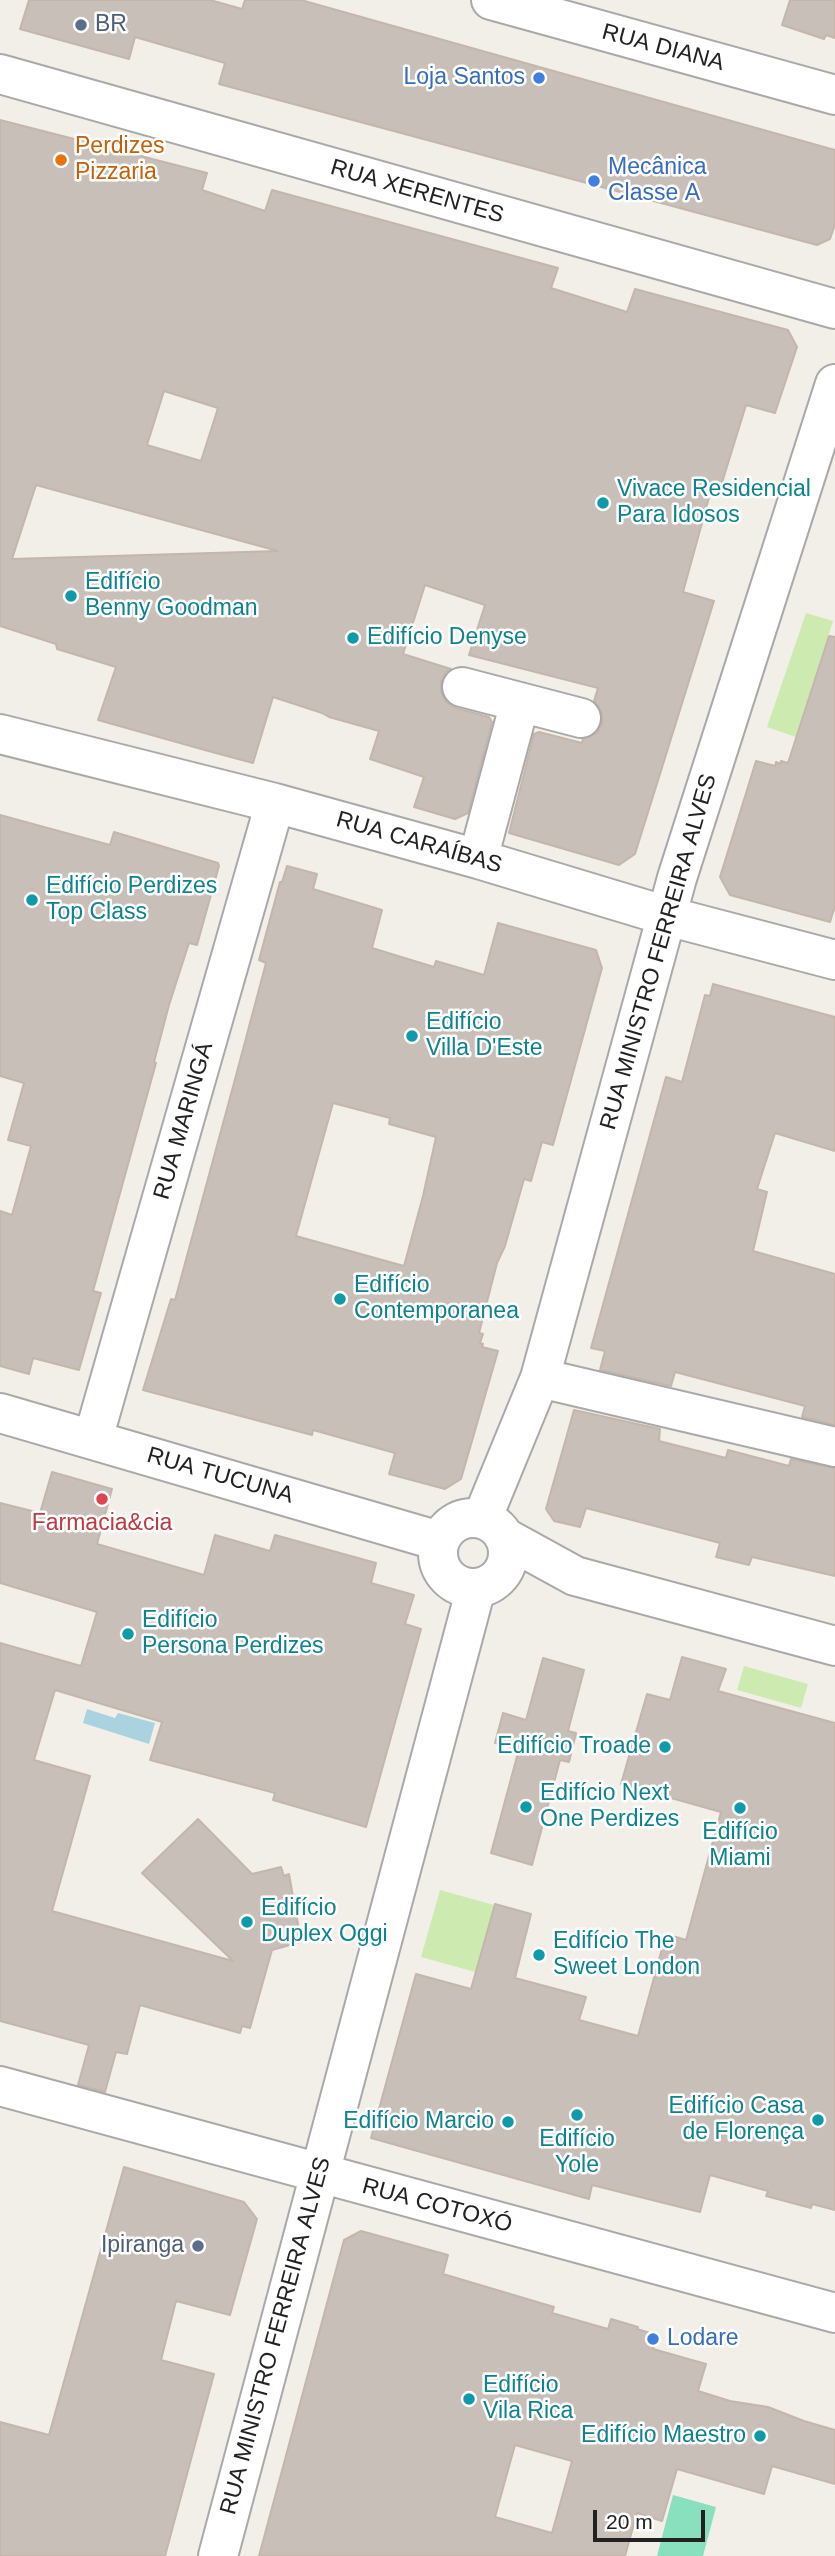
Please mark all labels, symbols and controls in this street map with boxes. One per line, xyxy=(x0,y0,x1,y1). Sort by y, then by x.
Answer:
place label: BR xyxy=(95,11,127,39)
marker: BR xyxy=(73,17,89,33)
street label: RUA DIANA xyxy=(599,18,727,78)
place label: Loja Santos xyxy=(404,64,525,92)
marker: Loja Santos xyxy=(531,70,547,86)
place label: Perdizes Pizzaria xyxy=(75,133,164,187)
marker: Perdizes Pizzaria xyxy=(53,152,69,168)
street label: RUA XERENTES xyxy=(327,154,507,230)
place label: Mecânica Classe A xyxy=(608,154,706,208)
marker: Mecânica Classe A xyxy=(586,173,602,189)
place label: Vivace Residencial Para Idosos xyxy=(617,476,811,530)
marker: Vivace Residencial Para Idosos xyxy=(595,495,611,511)
place label: Edifício Benny Goodman xyxy=(85,569,258,623)
marker: Edifício Benny Goodman xyxy=(63,588,79,604)
place label: Edifício Denyse xyxy=(367,624,527,652)
marker: Edifício Denyse xyxy=(345,630,361,646)
street label: RUA MINISTRO FERREIRA ALVES xyxy=(595,771,723,1133)
street label: RUA CARAÍBAS xyxy=(333,806,505,880)
place label: Edifício Perdizes Top Class xyxy=(46,873,217,927)
marker: Edifício Perdizes Top Class xyxy=(24,892,40,908)
place label: Edifício Villa D'Este xyxy=(426,1009,542,1063)
marker: Edifício Villa D'Este xyxy=(404,1028,420,1044)
street label: RUA MARINGÁ xyxy=(148,1039,220,1203)
place label: Edifício Contemporanea xyxy=(354,1272,519,1326)
marker: Edifício Contemporanea xyxy=(332,1291,348,1307)
street label: RUA TUCUNA xyxy=(144,1442,296,1510)
marker: Farmacia&cia xyxy=(94,1491,110,1507)
place label: Farmacia&cia xyxy=(32,1510,172,1538)
place label: Edifício Persona Perdizes xyxy=(142,1607,324,1661)
marker: Edifício Persona Perdizes xyxy=(120,1626,136,1642)
place label: Edifício Troade xyxy=(497,1733,651,1761)
marker: Edifício Troade xyxy=(657,1739,673,1755)
place label: Edifício Next One Perdizes xyxy=(540,1780,679,1834)
marker: Edifício Next One Perdizes xyxy=(518,1799,534,1815)
marker: Edifício Miami xyxy=(732,1800,748,1816)
place label: Edifício Miami xyxy=(702,1819,778,1873)
place label: Edifício Duplex Oggi xyxy=(261,1895,388,1949)
marker: Edifício Duplex Oggi xyxy=(239,1914,255,1930)
place label: Edifício The Sweet London xyxy=(553,1928,700,1982)
marker: Edifício The Sweet London xyxy=(531,1947,547,1963)
place label: Edifício Casa de Florença xyxy=(668,2093,804,2147)
marker: Edifício Yole xyxy=(569,2107,585,2123)
place label: Edifício Marcio xyxy=(343,2108,494,2136)
marker: Edifício Casa de Florença xyxy=(810,2112,826,2128)
marker: Edifício Marcio xyxy=(500,2114,516,2130)
place label: Edifício Yole xyxy=(539,2126,615,2180)
street label: RUA MINISTRO FERREIRA ALVES xyxy=(215,2154,337,2518)
street label: RUA COTOXÓ xyxy=(359,2173,515,2239)
place label: Ipiranga xyxy=(101,2232,184,2260)
marker: Ipiranga xyxy=(190,2238,206,2254)
place label: Lodare xyxy=(667,2325,739,2353)
marker: Lodare xyxy=(645,2331,661,2347)
place label: Edifício Vila Rica xyxy=(483,2372,573,2426)
marker: Edifício Vila Rica xyxy=(461,2391,477,2407)
place label: Edifício Maestro xyxy=(581,2422,746,2450)
marker: Edifício Maestro xyxy=(752,2428,768,2444)
scale bar xyxy=(597,2496,709,2540)
text: 20 m xyxy=(606,2510,653,2533)

